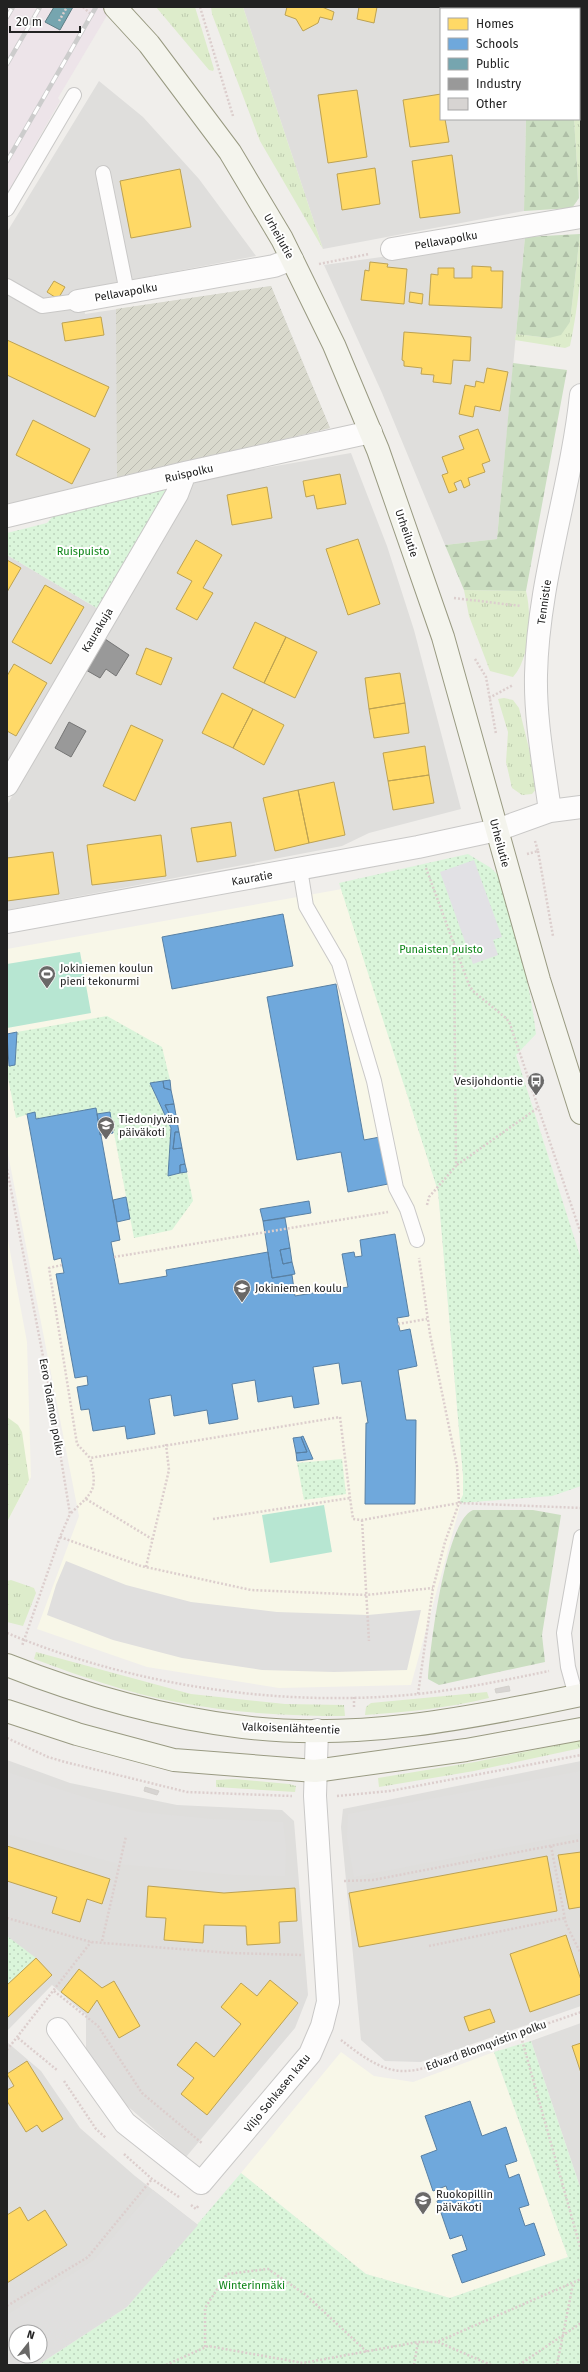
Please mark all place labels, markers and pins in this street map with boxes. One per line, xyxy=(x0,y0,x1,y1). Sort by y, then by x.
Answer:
place label: Jokiniemen koulun pieni tekonurmi xyxy=(60,962,153,988)
sports icon: Jokiniemen koulun pieni tekonurmi xyxy=(37,964,57,989)
bus stop icon: Vesijohdontie xyxy=(526,1071,546,1096)
place label: Vesijohdontie xyxy=(454,1075,523,1088)
place label: Tiedonjyvän päiväkoti xyxy=(119,1113,179,1139)
school or university icon: Tiedonjyvän päiväkoti xyxy=(96,1115,116,1140)
school or university icon: Jokiniemen koulu xyxy=(232,1278,252,1303)
place label: Jokiniemen koulu xyxy=(255,1282,342,1295)
place label: Ruokopillin päiväkoti xyxy=(436,2188,493,2214)
school or university icon: Ruokopillin päiväkoti xyxy=(413,2190,433,2215)

